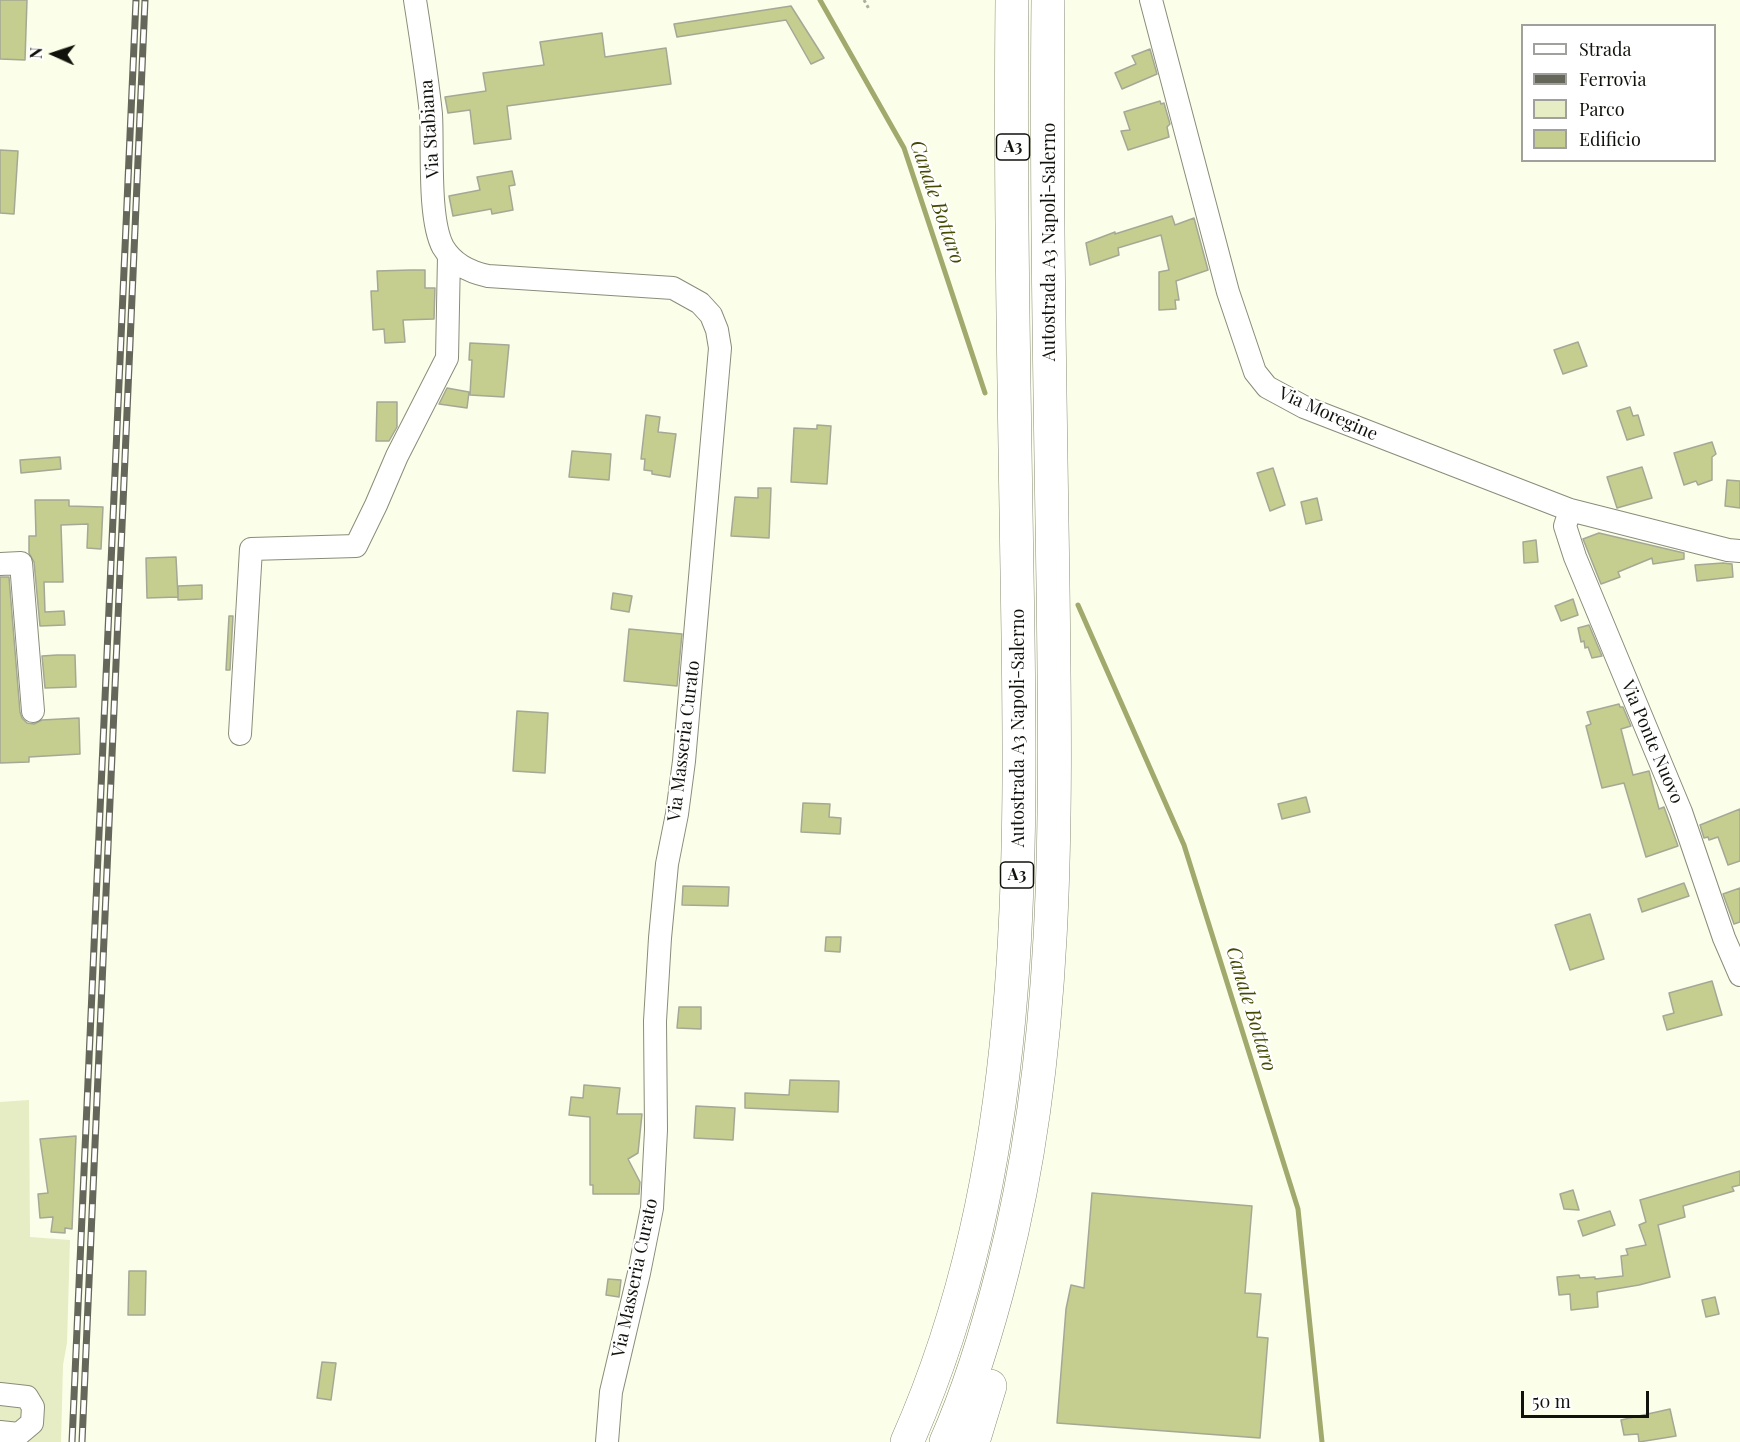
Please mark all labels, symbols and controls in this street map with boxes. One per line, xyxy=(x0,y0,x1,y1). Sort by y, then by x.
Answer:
north arrow xyxy=(24,24,84,84)
legend xyxy=(1521,24,1716,162)
text: Strada xyxy=(1579,37,1632,61)
text: N xyxy=(25,47,46,59)
text: Ferrovia xyxy=(1579,67,1646,91)
street label: Via Stabiana xyxy=(416,79,444,179)
text: Parco xyxy=(1579,97,1625,121)
street label: Autostrada A3 Napoli-Salerno xyxy=(1038,123,1060,361)
text: Edificio xyxy=(1579,127,1641,151)
road number: A3 xyxy=(996,134,1030,160)
water label: Canale Bottaro xyxy=(905,137,969,267)
street label: Via Moregine xyxy=(1275,383,1381,445)
street label: Autostrada A3 Napoli-Salerno xyxy=(1007,609,1029,847)
street label: Via Masseria Curato xyxy=(663,659,705,823)
street label: Via Ponte Nuovo xyxy=(1616,677,1688,807)
road number: A3 xyxy=(1000,862,1034,888)
water label: Canale Bottaro xyxy=(1221,944,1281,1074)
street label: Via Masseria Curato xyxy=(608,1196,662,1360)
scale bar xyxy=(1524,1379,1652,1417)
text: 50 m xyxy=(1532,1389,1571,1413)

